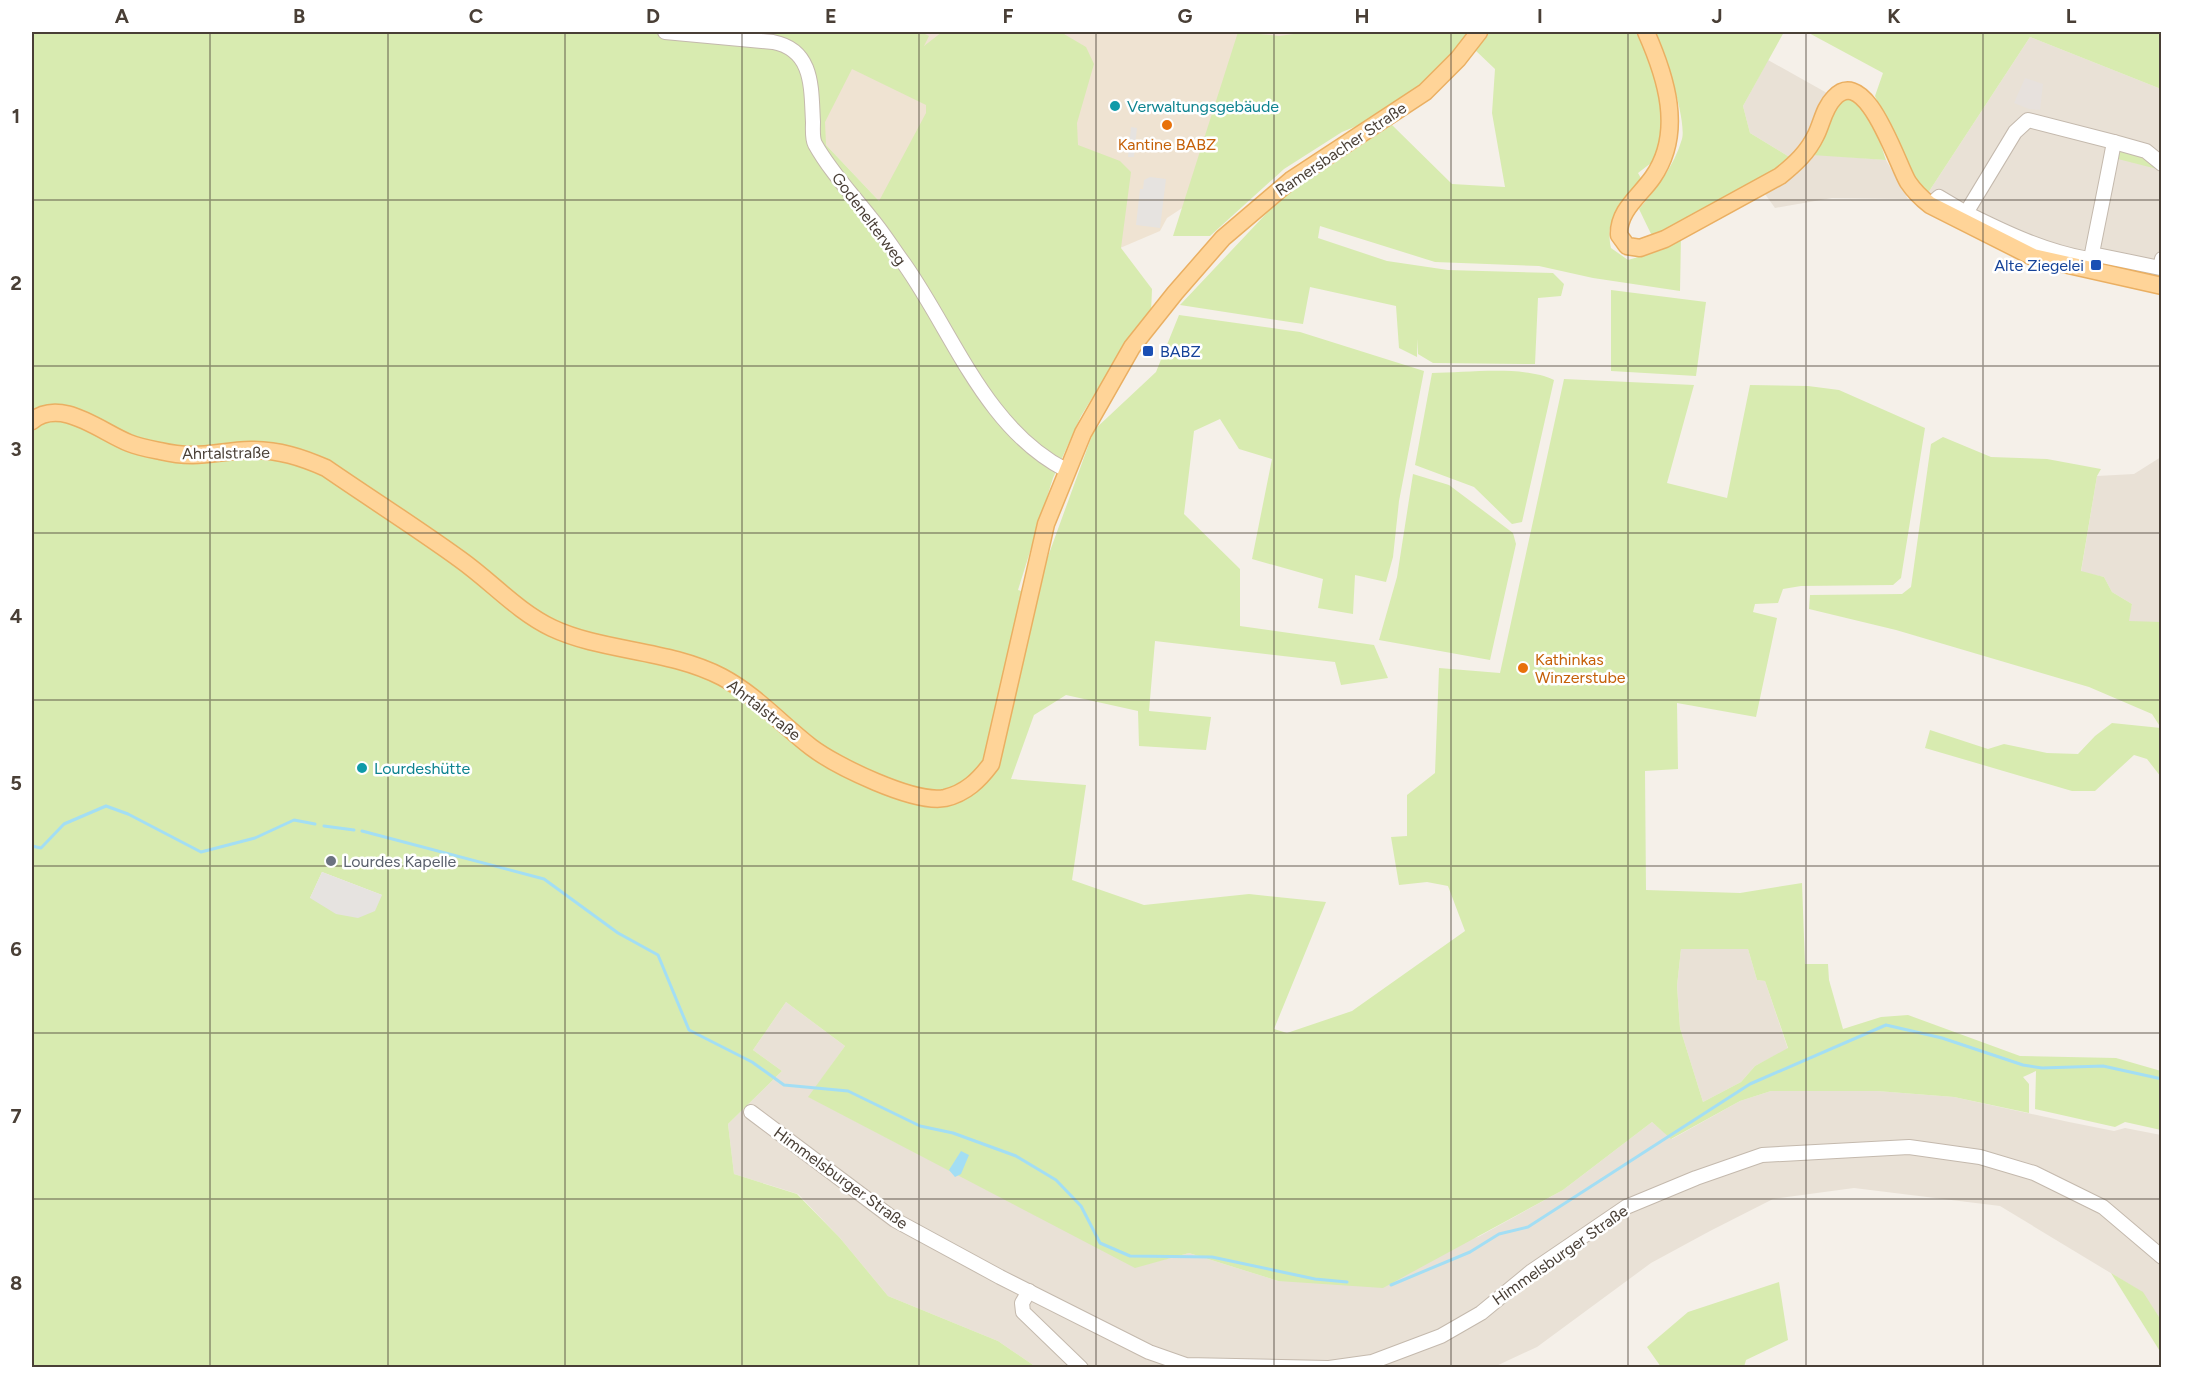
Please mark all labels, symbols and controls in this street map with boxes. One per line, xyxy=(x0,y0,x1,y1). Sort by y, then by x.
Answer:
text: A xyxy=(115,4,130,28)
text: B xyxy=(293,4,305,28)
text: C xyxy=(469,4,483,28)
text: D xyxy=(646,4,660,28)
text: E xyxy=(825,4,837,28)
text: F xyxy=(1002,4,1014,28)
text: G xyxy=(1178,4,1193,28)
text: H xyxy=(1355,4,1370,28)
text: I xyxy=(1537,4,1543,28)
text: J xyxy=(1711,4,1723,28)
text: K xyxy=(1887,4,1901,28)
text: L xyxy=(2066,4,2077,28)
place label: Verwaltungsgebäude xyxy=(1127,97,1279,116)
street label: Ramersbacher Straße xyxy=(1272,98,1410,200)
marker: Verwaltungsgebäude xyxy=(1108,99,1122,113)
text: 1 xyxy=(12,104,20,128)
marker: Kantine BABZ xyxy=(1160,118,1174,132)
place label: Kantine BABZ xyxy=(1118,135,1216,154)
street label: Godenelterweg xyxy=(828,169,910,269)
place label: Alte Ziegelei xyxy=(1994,256,2084,275)
marker: Alte Ziegelei xyxy=(2089,258,2103,272)
text: 2 xyxy=(10,271,22,295)
place label: BABZ xyxy=(1160,342,1201,361)
marker: BABZ xyxy=(1141,344,1155,358)
text: 3 xyxy=(10,437,22,461)
street label: Ahrtalstraße xyxy=(182,443,270,463)
text: 4 xyxy=(10,604,23,628)
place label: Kathinkas Winzerstube xyxy=(1535,650,1626,687)
marker: Kathinkas Winzerstube xyxy=(1516,661,1530,675)
street label: Ahrtalstraße xyxy=(724,676,805,745)
place label: Lourdeshütte xyxy=(374,759,470,778)
marker: Lourdeshütte xyxy=(355,761,369,775)
text: 5 xyxy=(10,771,22,795)
place label: Lourdes Kapelle xyxy=(343,852,456,871)
marker: Lourdes Kapelle xyxy=(324,854,338,868)
text: 6 xyxy=(10,937,22,961)
text: 7 xyxy=(10,1104,22,1128)
street label: Himmelsburger Straße xyxy=(770,1123,912,1233)
street label: Himmelsburger Straße xyxy=(1489,1201,1632,1309)
text: 8 xyxy=(10,1271,22,1295)

